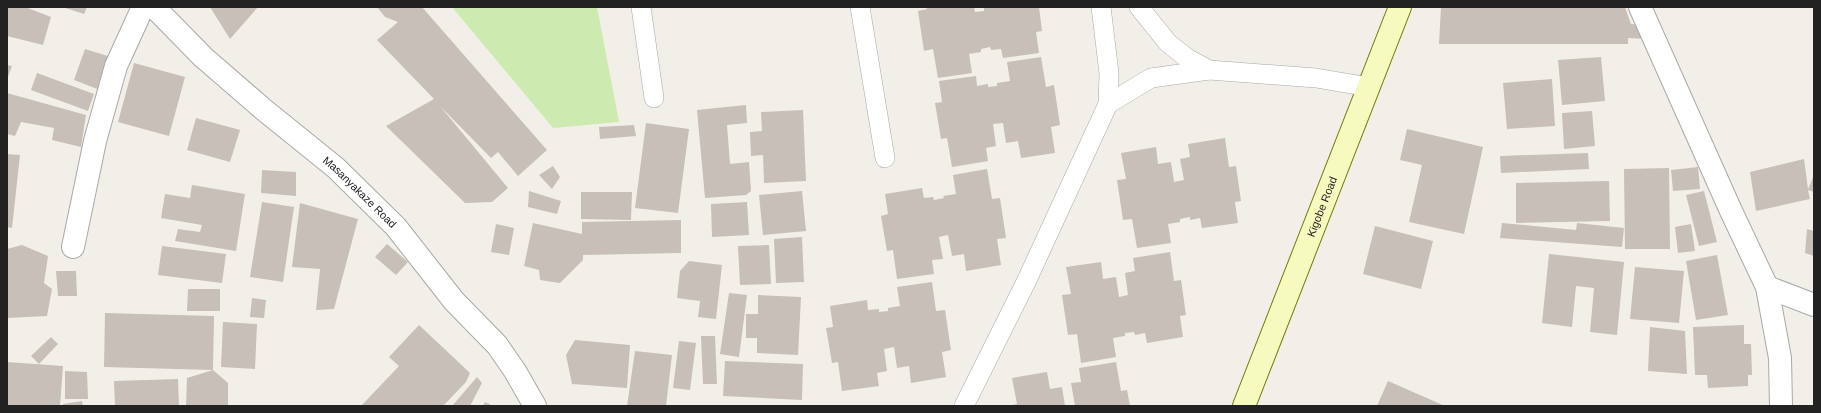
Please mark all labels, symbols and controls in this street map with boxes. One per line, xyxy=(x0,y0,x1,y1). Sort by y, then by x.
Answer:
street label: Masanyakaze Road xyxy=(321,154,399,230)
street label: Kigobe Road xyxy=(1305,175,1339,239)

